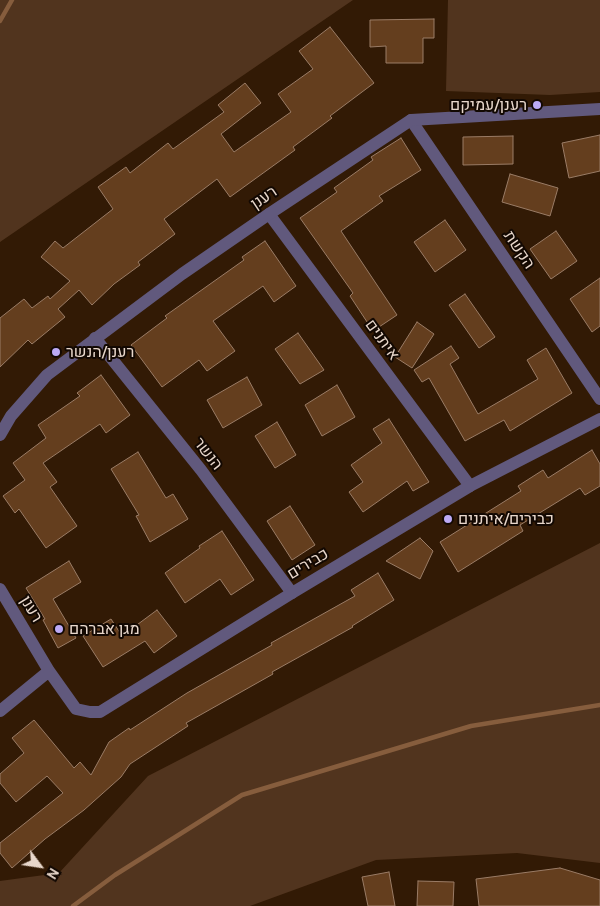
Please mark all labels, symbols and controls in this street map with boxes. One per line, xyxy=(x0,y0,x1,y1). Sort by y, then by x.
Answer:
place label: רענן/עמיקם xyxy=(450,95,527,115)
marker: רענן/עמיקם xyxy=(531,99,543,111)
street label: רענן xyxy=(247,182,281,214)
street label: הקשת xyxy=(499,227,539,273)
street label: איתנים xyxy=(361,316,403,364)
place label: רענן/הנשר xyxy=(66,342,134,362)
marker: רענן/הנשר xyxy=(50,346,62,358)
street label: הנשר xyxy=(189,434,227,474)
place label: כבירים/איתנים xyxy=(458,509,554,529)
marker: כבירים/איתנים xyxy=(442,513,454,525)
street label: כבירים xyxy=(284,544,332,584)
street label: רענן xyxy=(16,592,46,626)
place label: מגן אברהם xyxy=(69,619,140,639)
marker: מגן אברהם xyxy=(53,623,65,635)
north arrow xyxy=(15,841,65,891)
text: N xyxy=(43,865,63,883)

